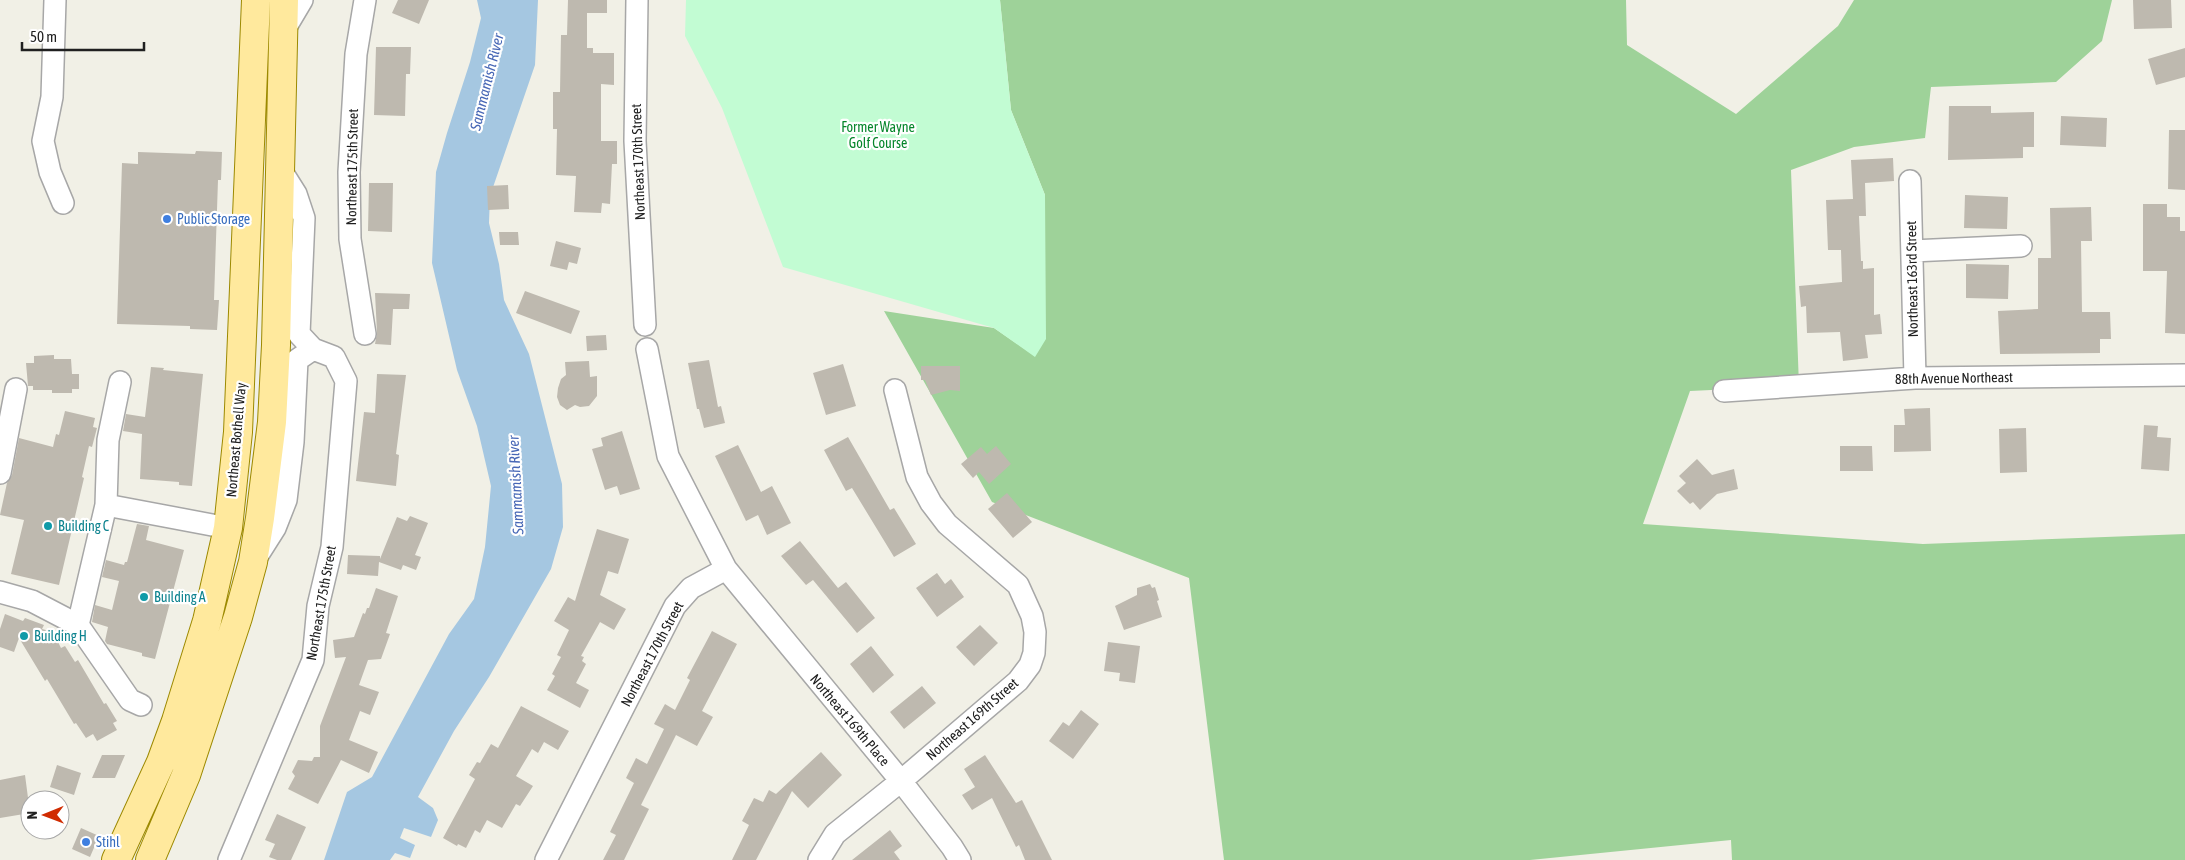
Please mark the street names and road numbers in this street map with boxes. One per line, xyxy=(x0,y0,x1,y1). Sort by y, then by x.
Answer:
street label: Northeast 170th Street xyxy=(628,103,648,221)
street label: Northeast 175th Street xyxy=(343,109,361,225)
street label: Northeast 163rd Street xyxy=(1903,221,1921,337)
street label: 88th Avenue Northeast xyxy=(1895,369,2013,387)
street label: Northeast Bothell Way xyxy=(223,382,249,498)
street label: Northeast 175th Street xyxy=(303,544,339,662)
street label: Northeast 170th Street xyxy=(618,599,686,709)
street label: Northeast 169th Place xyxy=(807,671,893,769)
street label: Northeast 169th Street xyxy=(923,675,1021,763)

